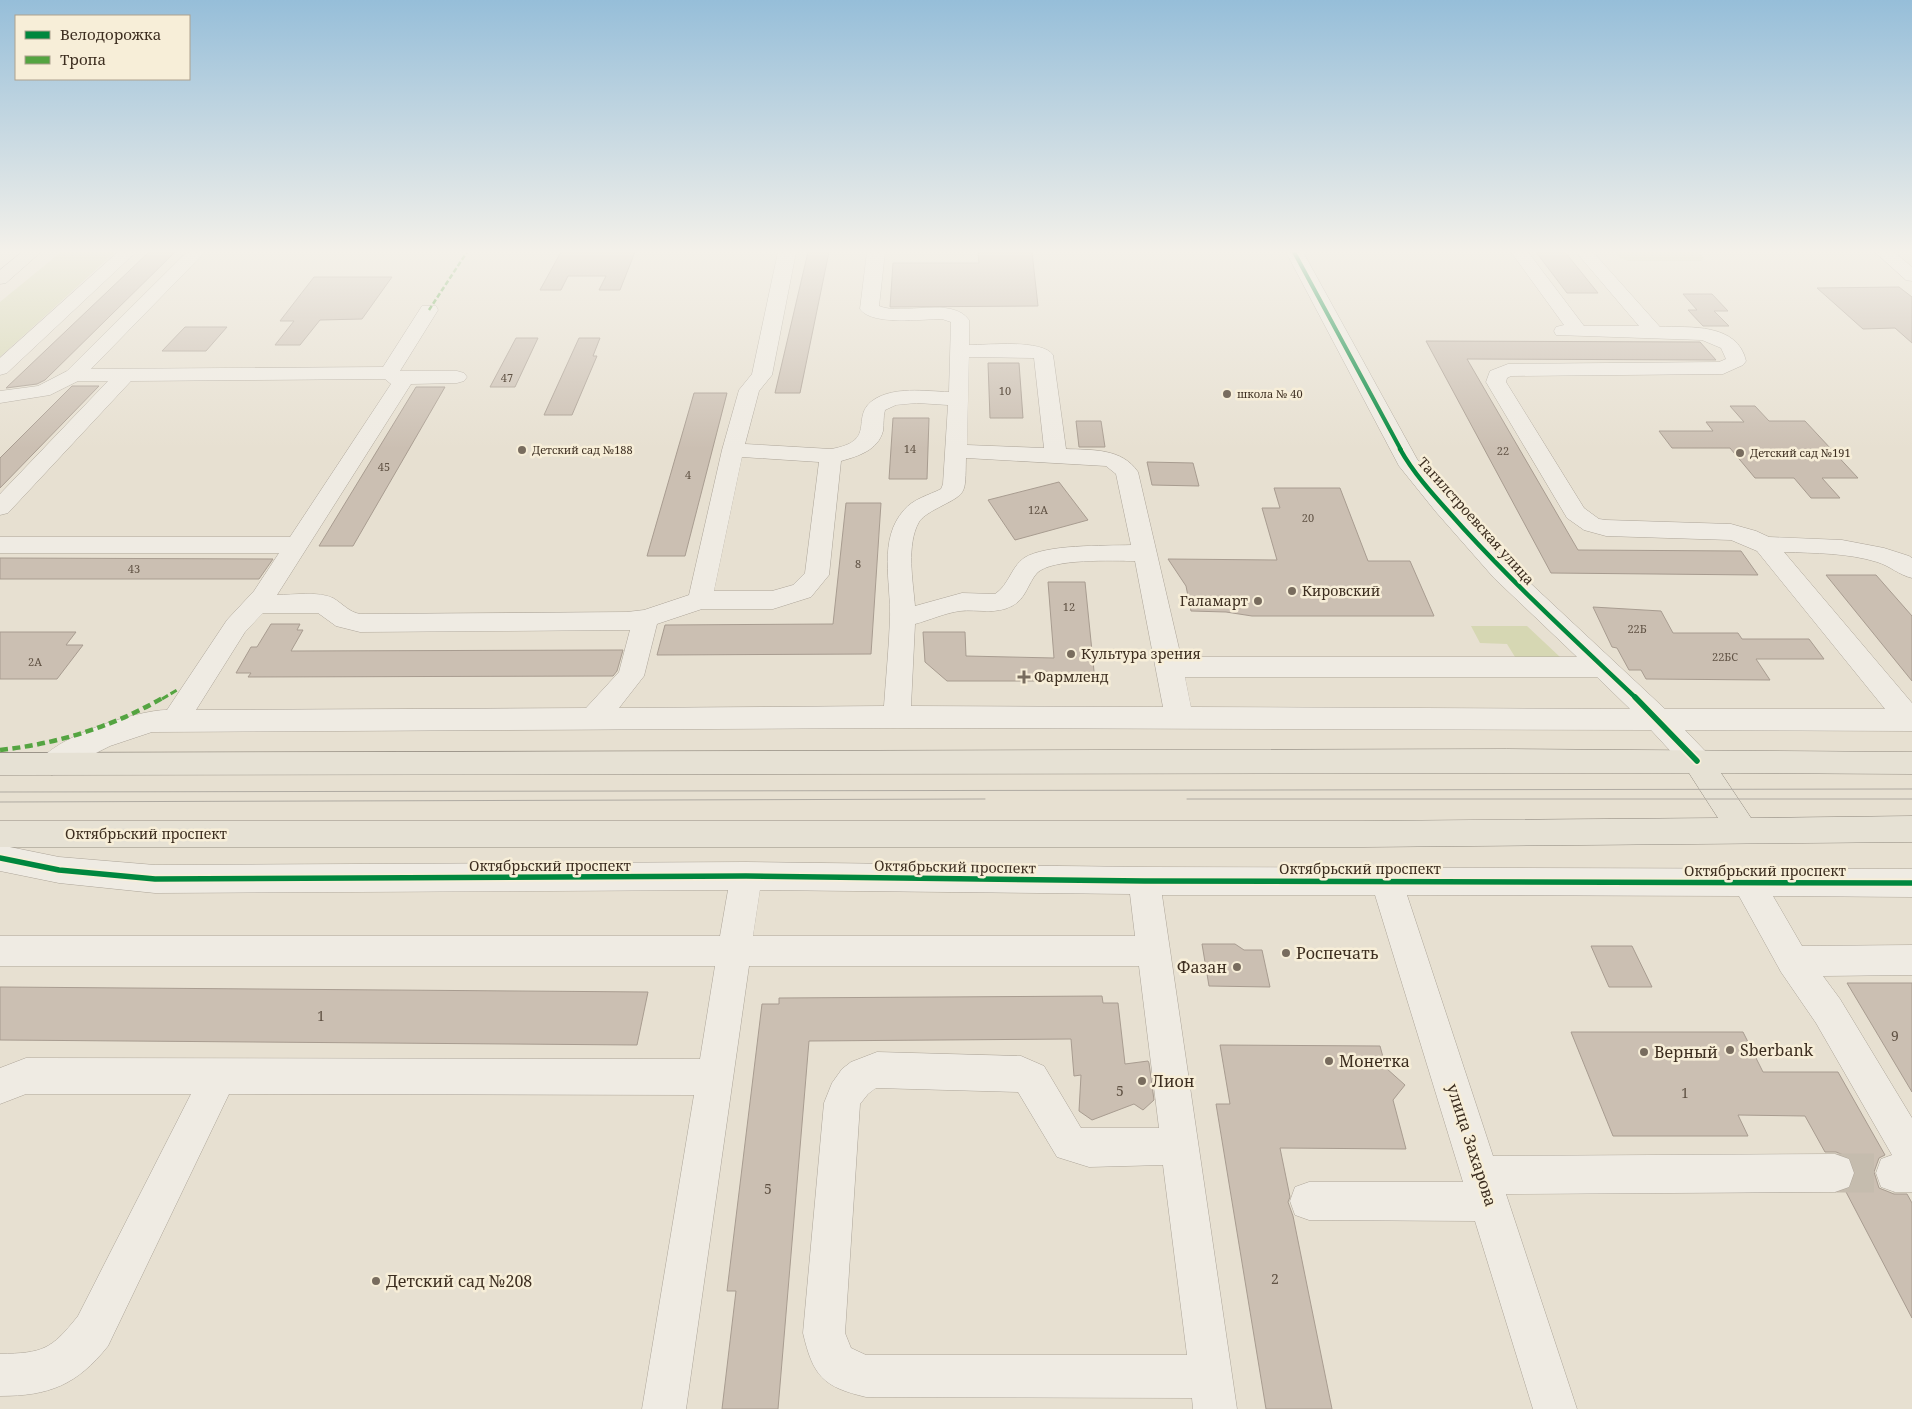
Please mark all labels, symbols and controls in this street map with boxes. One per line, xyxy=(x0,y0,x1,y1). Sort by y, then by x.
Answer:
legend xyxy=(15,15,190,80)
text: Велодорожка xyxy=(60,24,161,44)
text: Тропа xyxy=(60,49,106,69)
house number: 47 xyxy=(501,370,513,385)
house number: 10 xyxy=(999,383,1011,398)
place label: школа № 40 xyxy=(1237,386,1303,401)
marker: школа № 40 xyxy=(1221,388,1233,400)
house number: 14 xyxy=(904,441,916,456)
place label: Детский сад №188 xyxy=(532,442,633,457)
house number: 22 xyxy=(1497,443,1509,458)
marker: Детский сад №188 xyxy=(516,444,528,456)
place label: Детский сад №191 xyxy=(1750,445,1851,460)
marker: Детский сад №191 xyxy=(1734,447,1746,459)
street label: Тагилстроевская улица xyxy=(1414,453,1539,589)
house number: 45 xyxy=(378,459,390,474)
house number: 4 xyxy=(685,467,691,482)
house number: 12А xyxy=(1028,502,1048,517)
house number: 20 xyxy=(1302,510,1314,525)
house number: 8 xyxy=(855,556,861,571)
house number: 43 xyxy=(128,561,140,576)
place label: Кировский xyxy=(1302,581,1380,600)
marker: Кировский xyxy=(1286,585,1298,597)
place label: Галамарт xyxy=(1180,591,1249,610)
marker: Галамарт xyxy=(1252,595,1264,607)
house number: 12 xyxy=(1063,599,1075,614)
house number: 22Б xyxy=(1627,621,1647,636)
place label: Культура зрения xyxy=(1081,644,1201,663)
marker: Культура зрения xyxy=(1065,648,1077,660)
house number: 22БС xyxy=(1712,649,1738,664)
house number: 2А xyxy=(28,654,42,669)
place label: Фармленд xyxy=(1034,667,1109,686)
marker: Фармленд xyxy=(1018,671,1030,683)
street label: Октябрьский проспект xyxy=(65,824,228,843)
street label: Октябрьский проспект xyxy=(469,856,632,875)
street label: Октябрьский проспект xyxy=(874,856,1037,877)
street label: Октябрьский проспект xyxy=(1279,859,1442,878)
street label: Октябрьский проспект xyxy=(1684,861,1847,880)
place label: Роспечать xyxy=(1296,942,1379,964)
marker: Роспечать xyxy=(1280,947,1292,959)
place label: Фазан xyxy=(1177,956,1227,978)
marker: Фазан xyxy=(1231,961,1243,973)
house number: 1 xyxy=(317,1006,325,1025)
house number: 9 xyxy=(1891,1026,1899,1045)
place label: Sberbank xyxy=(1740,1039,1814,1061)
place label: Верный xyxy=(1654,1041,1718,1063)
marker: Sberbank xyxy=(1724,1044,1736,1056)
marker: Верный xyxy=(1638,1046,1650,1058)
place label: Монетка xyxy=(1339,1050,1410,1072)
marker: Монетка xyxy=(1323,1055,1335,1067)
place label: Лион xyxy=(1152,1070,1195,1092)
marker: Лион xyxy=(1136,1075,1148,1087)
house number: 5 xyxy=(1116,1081,1124,1100)
street label: улица Захарова xyxy=(1442,1081,1502,1209)
house number: 1 xyxy=(1681,1083,1689,1102)
house number: 5 xyxy=(764,1179,772,1198)
house number: 2 xyxy=(1271,1269,1279,1288)
place label: Детский сад №208 xyxy=(386,1270,532,1292)
marker: Детский сад №208 xyxy=(370,1275,382,1287)

